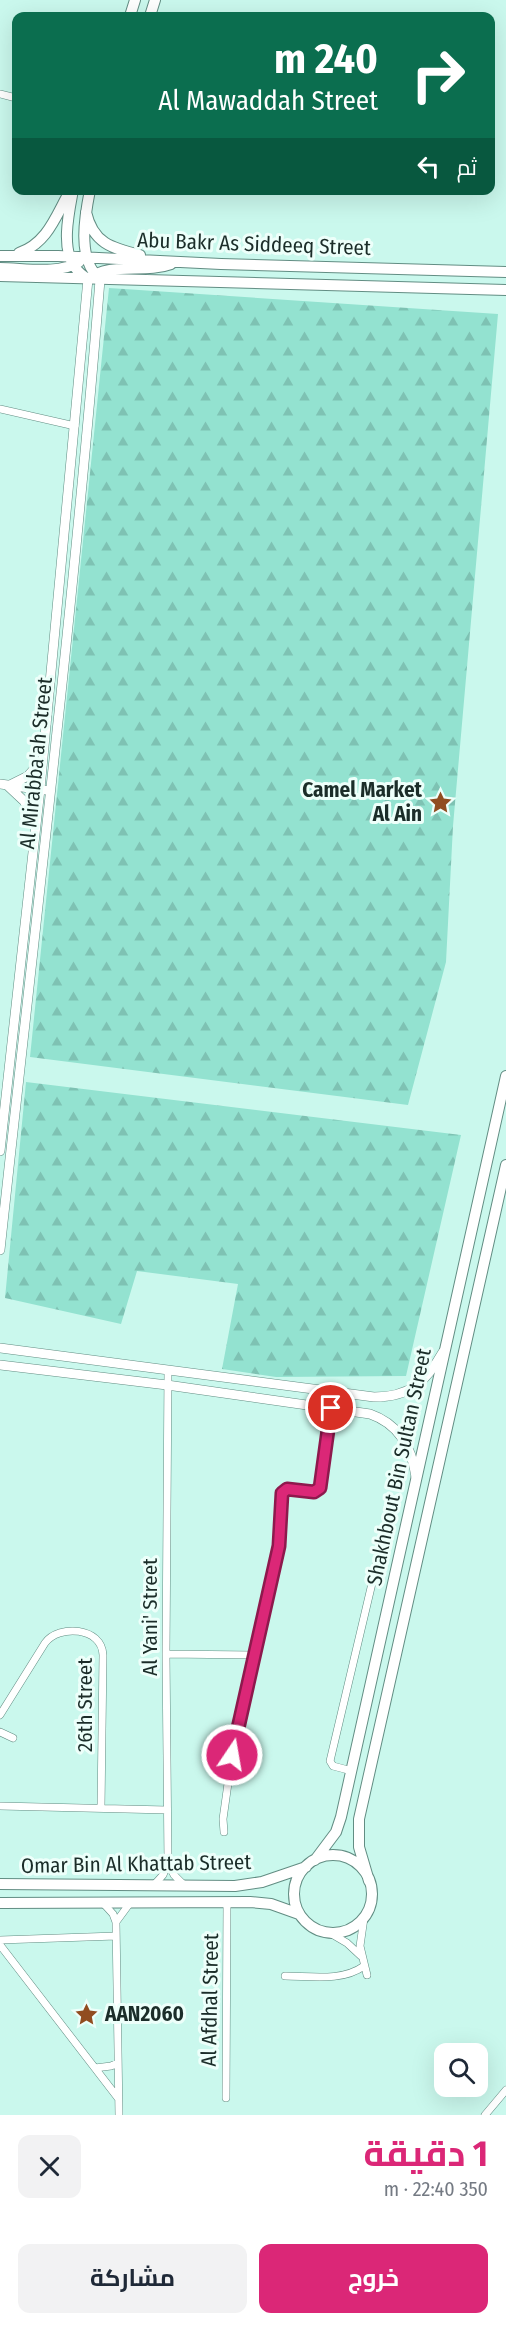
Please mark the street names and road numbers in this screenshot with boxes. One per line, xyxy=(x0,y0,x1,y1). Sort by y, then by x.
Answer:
street label: Abu Bakr As Siddeeq Street xyxy=(137,227,371,261)
street label: Al Mirabba'ah Street xyxy=(14,676,58,850)
street label: Shakhbout Bin Sultan Street xyxy=(361,1346,437,1588)
street label: Al Yani' Street xyxy=(137,1558,163,1676)
street label: 26th Street xyxy=(72,1658,98,1752)
street label: Omar Bin Al Khattab Street xyxy=(21,1849,251,1879)
street label: Al Afdhal Street xyxy=(196,1933,224,2067)

